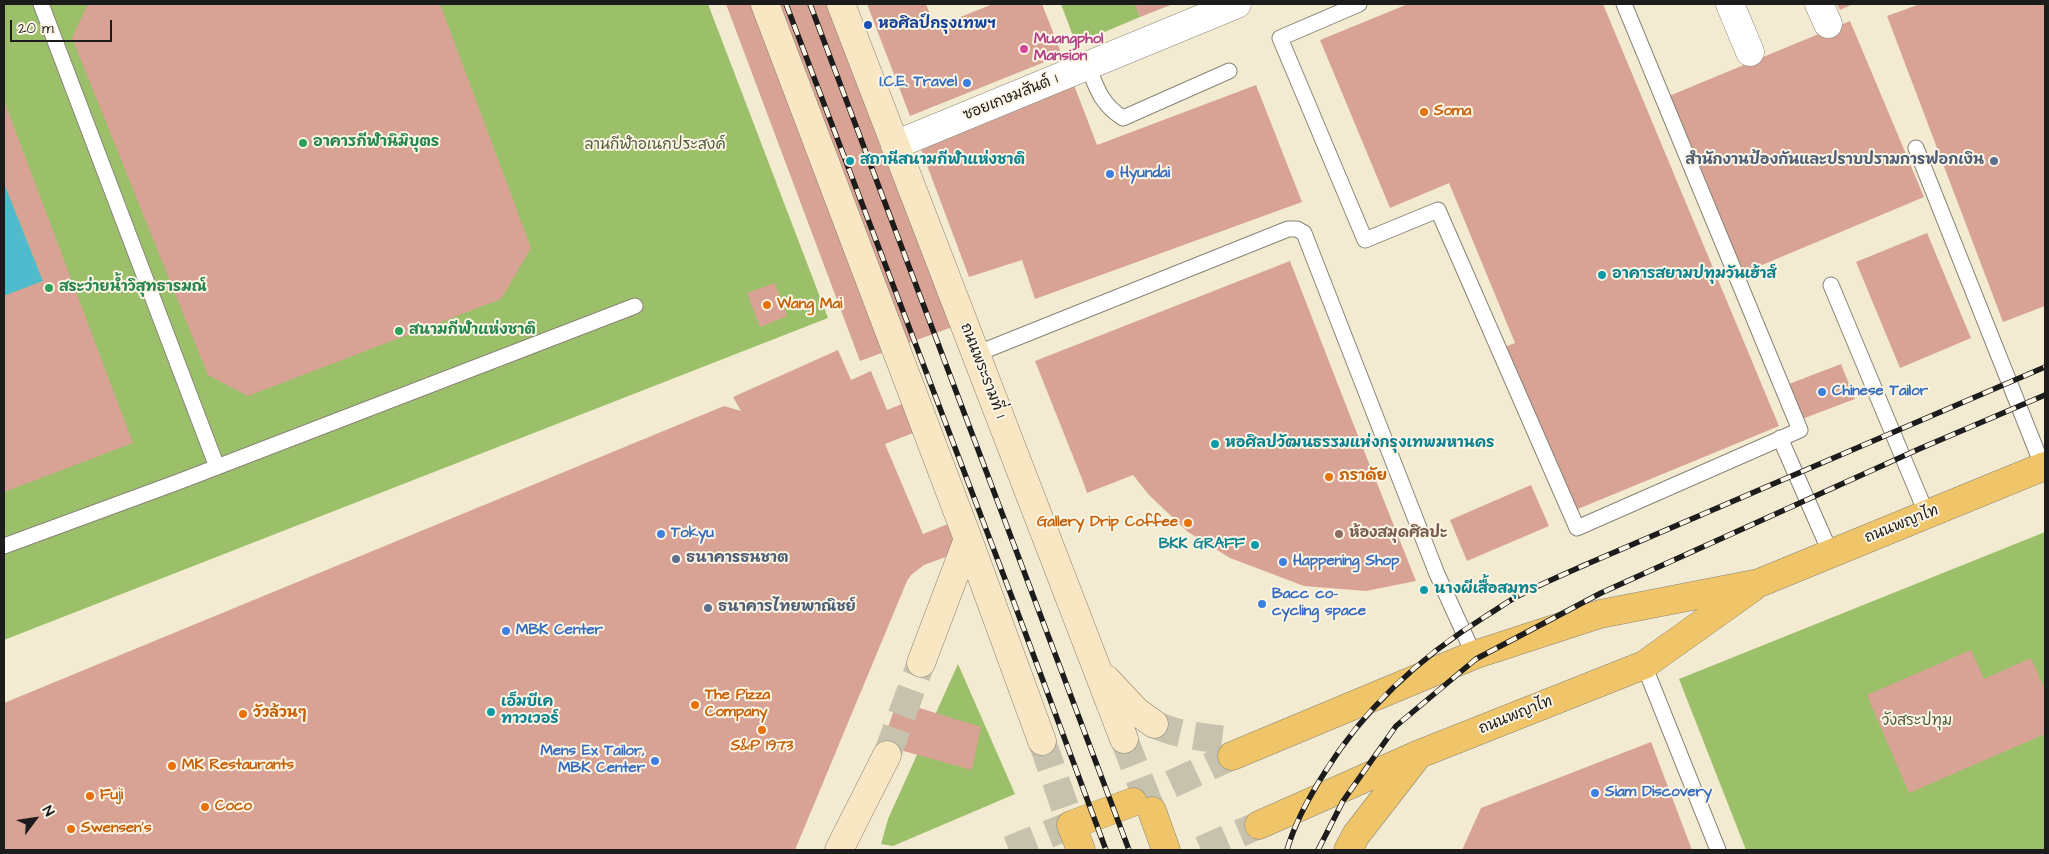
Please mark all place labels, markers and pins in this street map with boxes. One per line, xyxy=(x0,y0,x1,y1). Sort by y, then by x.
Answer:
place label: หอศิลป์กรุงเทพฯ xyxy=(878,16,996,34)
marker: หอศิลป์กรุงเทพฯ xyxy=(862,19,874,31)
place label: Muangphol Mansion xyxy=(1034,31,1103,66)
marker: Muangphol Mansion xyxy=(1018,43,1030,55)
place label: I.C.E. Travel xyxy=(879,74,957,92)
marker: I.C.E. Travel xyxy=(961,77,973,89)
place label: Soma xyxy=(1434,103,1471,121)
marker: Soma xyxy=(1418,106,1430,118)
place label: อาคารกีฬานิมิบุตร xyxy=(313,134,439,152)
marker: อาคารกีฬานิมิบุตร xyxy=(297,137,309,149)
place label: สถานีสนามกีฬาแห่งชาติ xyxy=(860,152,1025,170)
place label: สำนักงานป้องกันและปราบปรามการฟอกเงิน xyxy=(1685,152,1984,170)
marker: สถานีสนามกีฬาแห่งชาติ xyxy=(844,155,856,167)
marker: สำนักงานป้องกันและปราบปรามการฟอกเงิน xyxy=(1988,155,2000,167)
place label: Hyundai xyxy=(1120,165,1170,183)
marker: Hyundai xyxy=(1104,168,1116,180)
place label: อาคารสยามปทุมวันเฮ้าส์ xyxy=(1612,266,1776,284)
marker: อาคารสยามปทุมวันเฮ้าส์ xyxy=(1596,269,1608,281)
place label: สระว่ายน้ำวิสุทธารมณ์ xyxy=(59,279,207,297)
marker: สระว่ายน้ำวิสุทธารมณ์ xyxy=(43,282,55,294)
place label: Wang Mai xyxy=(777,296,842,314)
marker: Wang Mai xyxy=(761,299,773,311)
place label: สนามกีฬาแห่งชาติ xyxy=(409,322,536,340)
marker: สนามกีฬาแห่งชาติ xyxy=(393,325,405,337)
place label: Chinese Tailor xyxy=(1832,383,1928,401)
marker: Chinese Tailor xyxy=(1816,386,1828,398)
place label: หอศิลปวัฒนธรรมแห่งกรุงเทพมหานคร xyxy=(1225,435,1495,453)
marker: หอศิลปวัฒนธรรมแห่งกรุงเทพมหานคร xyxy=(1209,438,1221,450)
place label: ภราดัย xyxy=(1339,468,1387,486)
marker: ภราดัย xyxy=(1323,471,1335,483)
place label: Gallery Drip Coffee xyxy=(1037,514,1178,532)
marker: Gallery Drip Coffee xyxy=(1182,517,1194,529)
place label: Tokyu xyxy=(671,525,714,543)
place label: ห้องสมุดศิลปะ xyxy=(1349,525,1448,543)
marker: Tokyu xyxy=(655,528,667,540)
marker: ห้องสมุดศิลปะ xyxy=(1333,528,1345,540)
place label: BKK GRAFF xyxy=(1159,536,1245,554)
marker: BKK GRAFF xyxy=(1249,539,1261,551)
place label: ธนาคารธนชาต xyxy=(686,550,788,568)
marker: ธนาคารธนชาต xyxy=(670,553,682,565)
place label: Happening Shop xyxy=(1293,553,1399,571)
marker: Happening Shop xyxy=(1277,556,1289,568)
place label: นางผีเสื้อสมุทร xyxy=(1434,581,1538,599)
marker: นางผีเสื้อสมุทร xyxy=(1418,584,1430,596)
place label: Bacc co- cycling space xyxy=(1272,586,1366,621)
marker: Bacc co- cycling space xyxy=(1256,598,1268,610)
place label: ธนาคารไทยพาณิชย์ xyxy=(718,599,856,617)
marker: ธนาคารไทยพาณิชย์ xyxy=(702,602,714,614)
place label: MBK Center xyxy=(516,622,603,640)
marker: MBK Center xyxy=(500,625,512,637)
place label: The Pizza Company xyxy=(705,687,770,722)
place label: เอ็มบีเค ทาวเวอร์ xyxy=(501,694,559,729)
marker: The Pizza Company xyxy=(689,699,701,711)
place label: วัวล้วนๆ xyxy=(253,705,306,723)
marker: เอ็มบีเค ทาวเวอร์ xyxy=(485,706,497,718)
marker: วัวล้วนๆ xyxy=(237,708,249,720)
marker: S&P 1973 xyxy=(756,724,768,736)
place label: S&P 1973 xyxy=(731,738,793,756)
place label: Mens Ex Tailor, MBK Center xyxy=(541,743,645,778)
marker: Mens Ex Tailor, MBK Center xyxy=(649,755,661,767)
place label: MK Restaurants xyxy=(182,757,294,775)
marker: MK Restaurants xyxy=(166,760,178,772)
place label: Siam Discovery xyxy=(1605,784,1712,802)
place label: Fuji xyxy=(100,787,123,805)
marker: Siam Discovery xyxy=(1589,787,1601,799)
marker: Fuji xyxy=(84,790,96,802)
place label: Coco xyxy=(215,798,252,816)
marker: Coco xyxy=(199,801,211,813)
place label: Swensen's xyxy=(81,820,151,838)
marker: Swensen's xyxy=(65,823,77,835)

